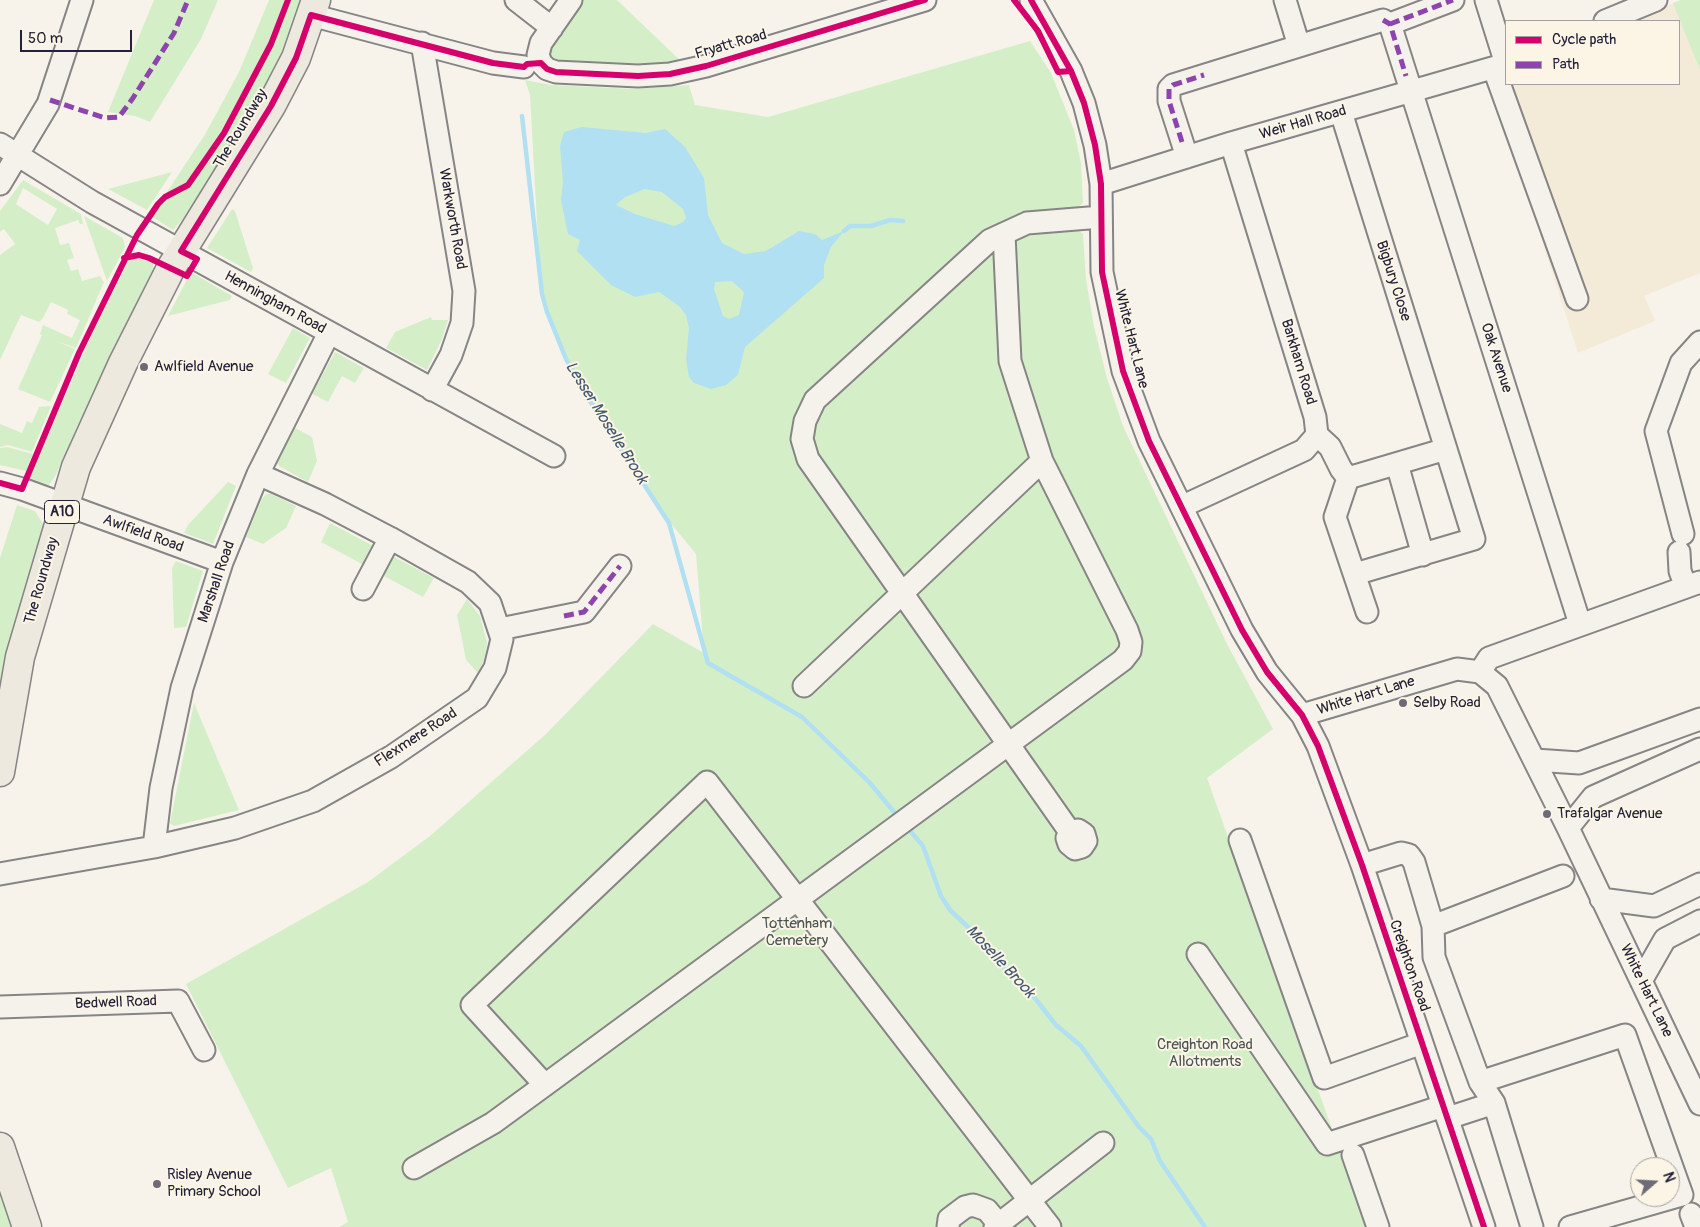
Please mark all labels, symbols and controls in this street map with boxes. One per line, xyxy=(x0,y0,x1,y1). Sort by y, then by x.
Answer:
scale bar xyxy=(22,20,135,52)
legend xyxy=(1505,20,1680,85)
street label: Fryatt Road xyxy=(693,26,769,64)
text: 50 m xyxy=(28,29,63,48)
text: Cycle path xyxy=(1552,30,1616,49)
text: Path xyxy=(1552,55,1579,74)
street label: The Roundway xyxy=(210,86,272,172)
street label: Weir Hall Road xyxy=(1258,102,1348,144)
street label: Warkworth Road xyxy=(434,167,470,271)
street label: Bigbury Close xyxy=(1372,238,1414,324)
street label: Henningham Road xyxy=(221,268,329,338)
street label: White Hart Lane xyxy=(1110,288,1152,390)
street label: Barkham Road xyxy=(1276,317,1320,407)
street label: Oak Avenue xyxy=(1476,321,1516,395)
place label: Awlfield Avenue xyxy=(154,358,253,376)
water label: Lesser Moselle Brook xyxy=(561,358,651,488)
marker: Awlfield Avenue xyxy=(138,361,150,373)
road number: A10 xyxy=(44,501,80,524)
street label: Awlfield Road xyxy=(100,511,186,557)
street label: The Roundway xyxy=(21,535,63,627)
street label: Marshall Road xyxy=(195,539,239,625)
street label: White Hart Lane xyxy=(1315,673,1417,719)
place label: Selby Road xyxy=(1413,694,1481,712)
marker: Selby Road xyxy=(1397,697,1409,709)
street label: Flexmere Road xyxy=(371,705,461,771)
place label: Trafalgar Avenue xyxy=(1557,805,1662,823)
marker: Trafalgar Avenue xyxy=(1541,808,1553,820)
park label: Tottenham Cemetery xyxy=(762,915,832,950)
street label: Creighton Road xyxy=(1385,918,1433,1014)
water label: Moselle Brook xyxy=(961,922,1039,1002)
street label: White Hart Lane xyxy=(1616,942,1676,1040)
street label: Bedwell Road xyxy=(75,993,157,1013)
park label: Creighton Road Allotments xyxy=(1157,1036,1253,1071)
north arrow xyxy=(1630,1157,1680,1207)
place label: Risley Avenue Primary School xyxy=(167,1166,261,1201)
text: N xyxy=(1659,1170,1678,1185)
marker: Risley Avenue Primary School xyxy=(151,1178,163,1190)

